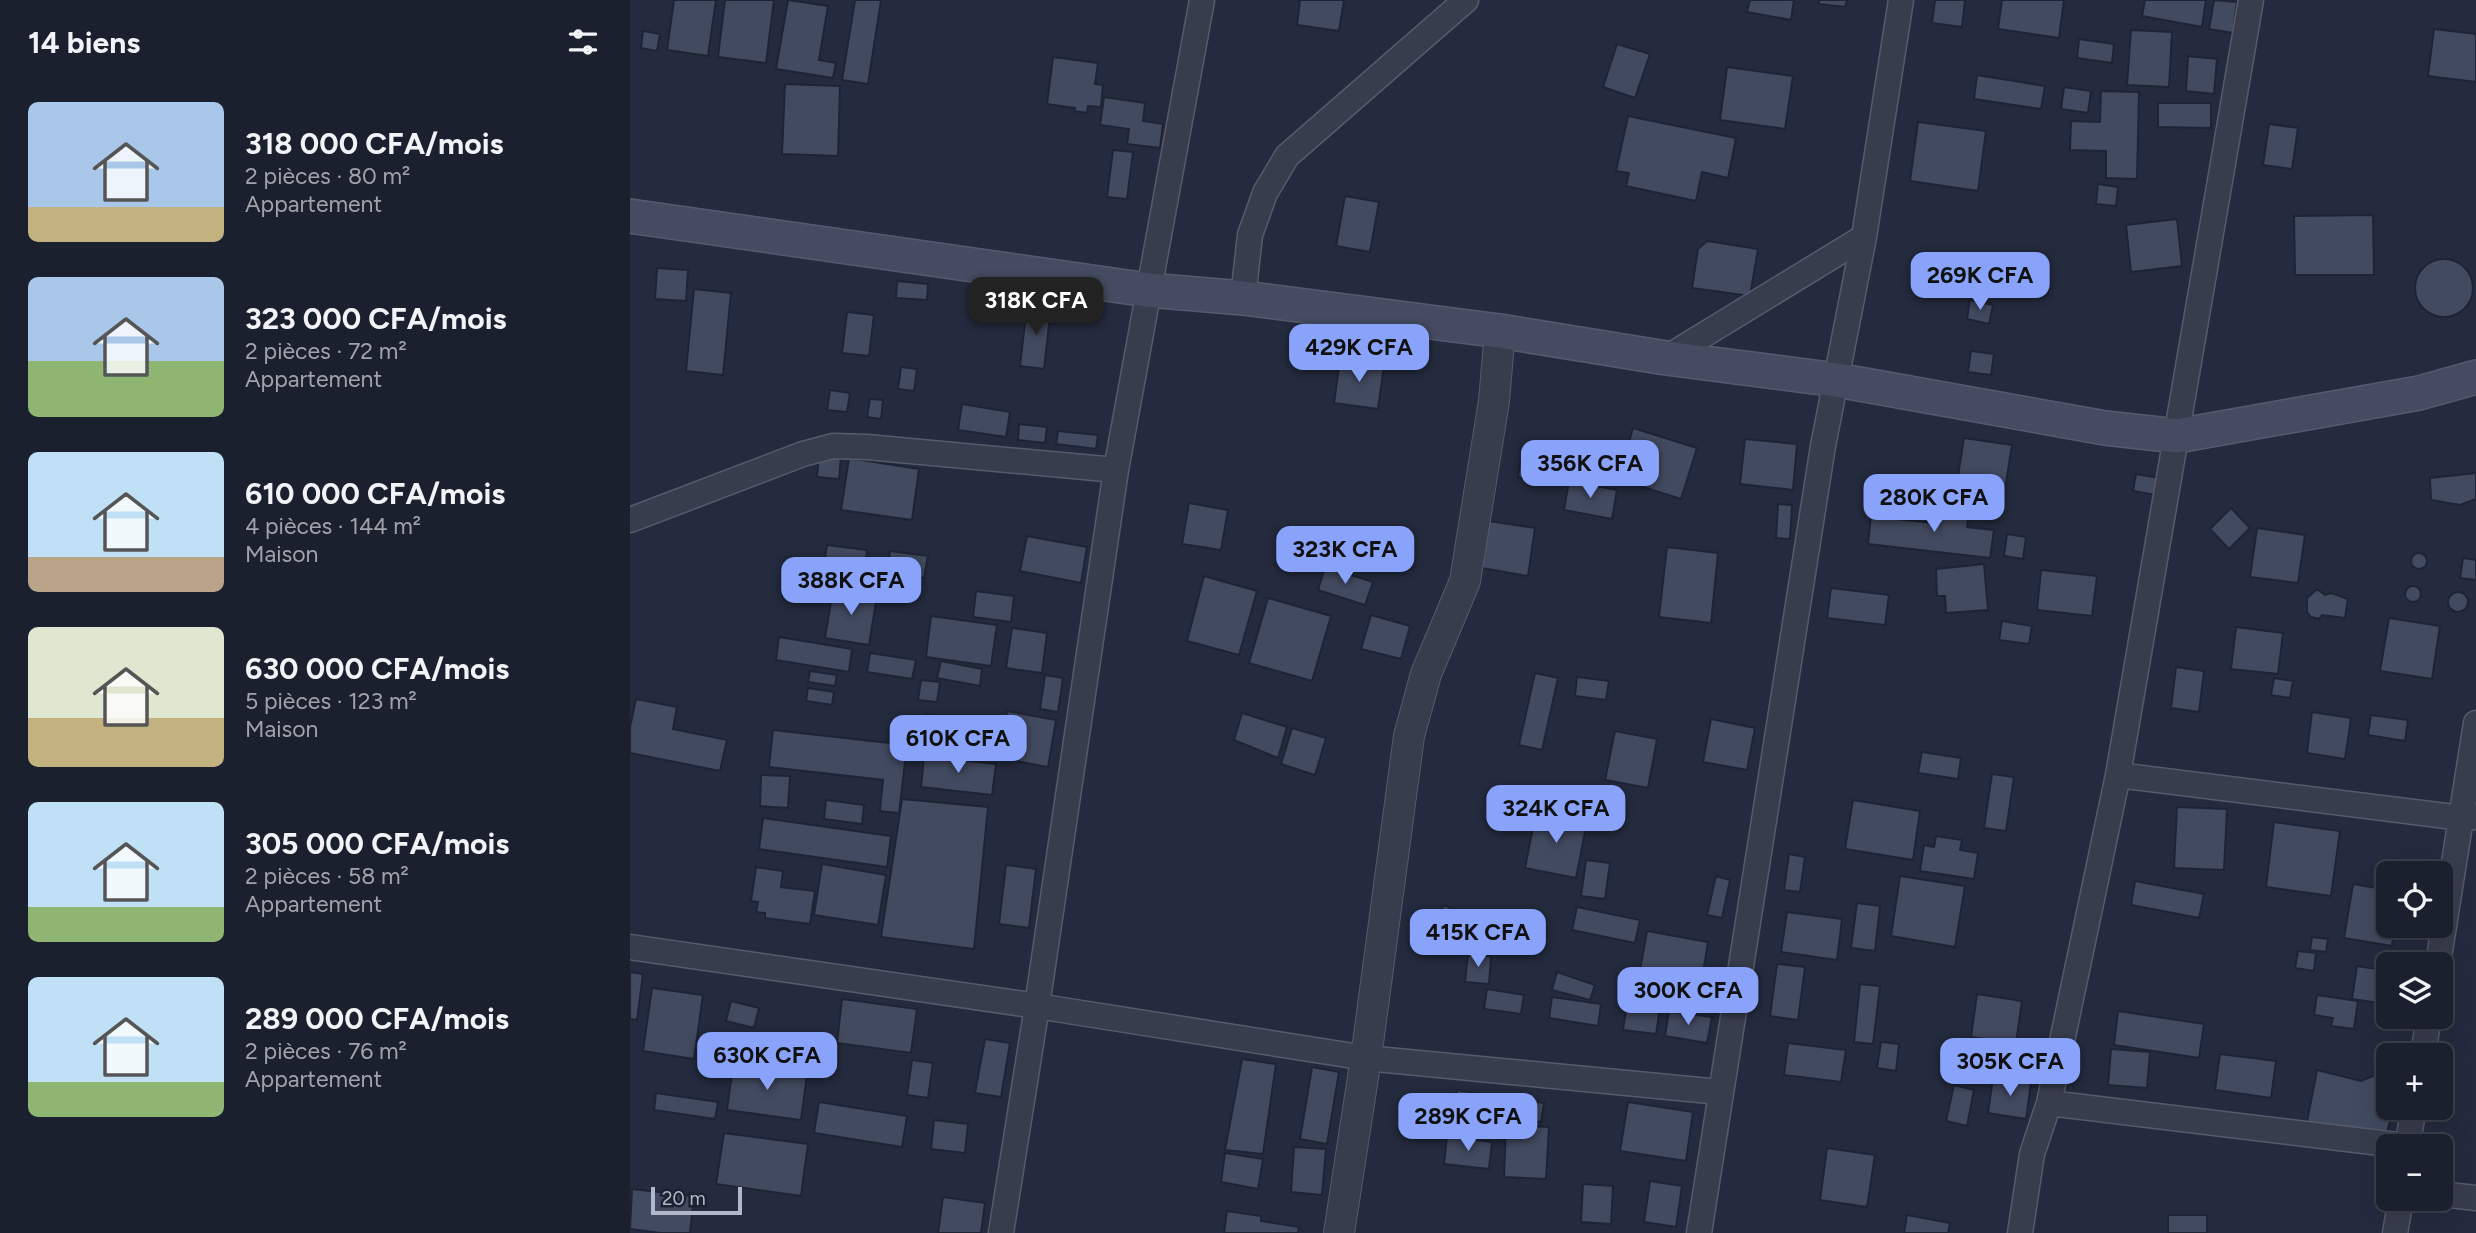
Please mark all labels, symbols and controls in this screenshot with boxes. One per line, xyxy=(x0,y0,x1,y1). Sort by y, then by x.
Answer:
icon: filters xyxy=(564,23,602,61)
text: 14 biens xyxy=(28,24,140,61)
text: 318 000 CFA/mois xyxy=(245,125,503,162)
icon: home xyxy=(84,130,168,214)
text: 2 pièces · 80 m² xyxy=(245,162,410,190)
text: Appartement xyxy=(245,190,382,218)
pin: 269K CFA xyxy=(1908,252,2052,312)
text: 269K CFA xyxy=(1927,261,2033,289)
pin: 318K CFA xyxy=(964,278,1108,337)
text: 318K CFA xyxy=(984,286,1088,314)
text: 323 000 CFA/mois xyxy=(245,300,507,337)
icon: home xyxy=(84,305,168,389)
pin: 429K CFA xyxy=(1287,324,1431,384)
text: 429K CFA xyxy=(1305,333,1413,361)
text: 2 pièces · 72 m² xyxy=(245,337,407,365)
text: Appartement xyxy=(245,365,382,393)
pin: 356K CFA xyxy=(1518,440,1662,500)
text: 356K CFA xyxy=(1537,449,1643,477)
text: 610 000 CFA/mois xyxy=(245,475,505,512)
pin: 280K CFA xyxy=(1862,475,2006,534)
icon: home xyxy=(84,480,168,564)
text: 280K CFA xyxy=(1880,483,1988,511)
text: 4 pièces · 144 m² xyxy=(245,512,421,540)
pin: 323K CFA xyxy=(1273,526,1417,586)
text: 323K CFA xyxy=(1292,535,1398,563)
text: Maison xyxy=(245,540,318,568)
pin: 388K CFA xyxy=(779,558,923,617)
text: 388K CFA xyxy=(797,566,905,594)
text: 630 000 CFA/mois xyxy=(245,650,509,687)
icon: home xyxy=(84,655,168,739)
text: 5 pièces · 123 m² xyxy=(245,687,417,715)
text: Maison xyxy=(245,715,318,743)
pin: 610K CFA xyxy=(886,716,1030,775)
text: 610K CFA xyxy=(906,724,1010,752)
pin: 324K CFA xyxy=(1484,786,1628,845)
text: 324K CFA xyxy=(1502,794,1610,822)
text: 305 000 CFA/mois xyxy=(245,825,509,862)
icon: home xyxy=(84,830,168,914)
map controls xyxy=(2376,861,2453,1211)
button: locate xyxy=(2376,861,2453,938)
text: 2 pièces · 58 m² xyxy=(245,862,409,890)
text: Appartement xyxy=(245,890,382,918)
pin: 415K CFA xyxy=(1406,909,1550,969)
text: 415K CFA xyxy=(1426,918,1530,946)
button: layers xyxy=(2376,952,2453,1029)
pin: 300K CFA xyxy=(1616,968,1760,1027)
text: 300K CFA xyxy=(1633,976,1743,1004)
text: 289 000 CFA/mois xyxy=(245,1000,509,1037)
icon: home xyxy=(84,1005,168,1089)
pin: 630K CFA xyxy=(695,1032,839,1092)
text: 2 pièces · 76 m² xyxy=(245,1037,407,1065)
pin: 305K CFA xyxy=(1938,1038,2082,1098)
text: 630K CFA xyxy=(713,1041,821,1069)
button: + xyxy=(2376,1043,2453,1120)
text: 305K CFA xyxy=(1956,1047,2064,1075)
text: Appartement xyxy=(245,1065,382,1093)
pin: 289K CFA xyxy=(1396,1094,1540,1153)
text: 289K CFA xyxy=(1414,1102,1522,1130)
button: − xyxy=(2376,1134,2453,1211)
scale bar xyxy=(651,1184,742,1216)
text: 20 m xyxy=(662,1187,706,1210)

